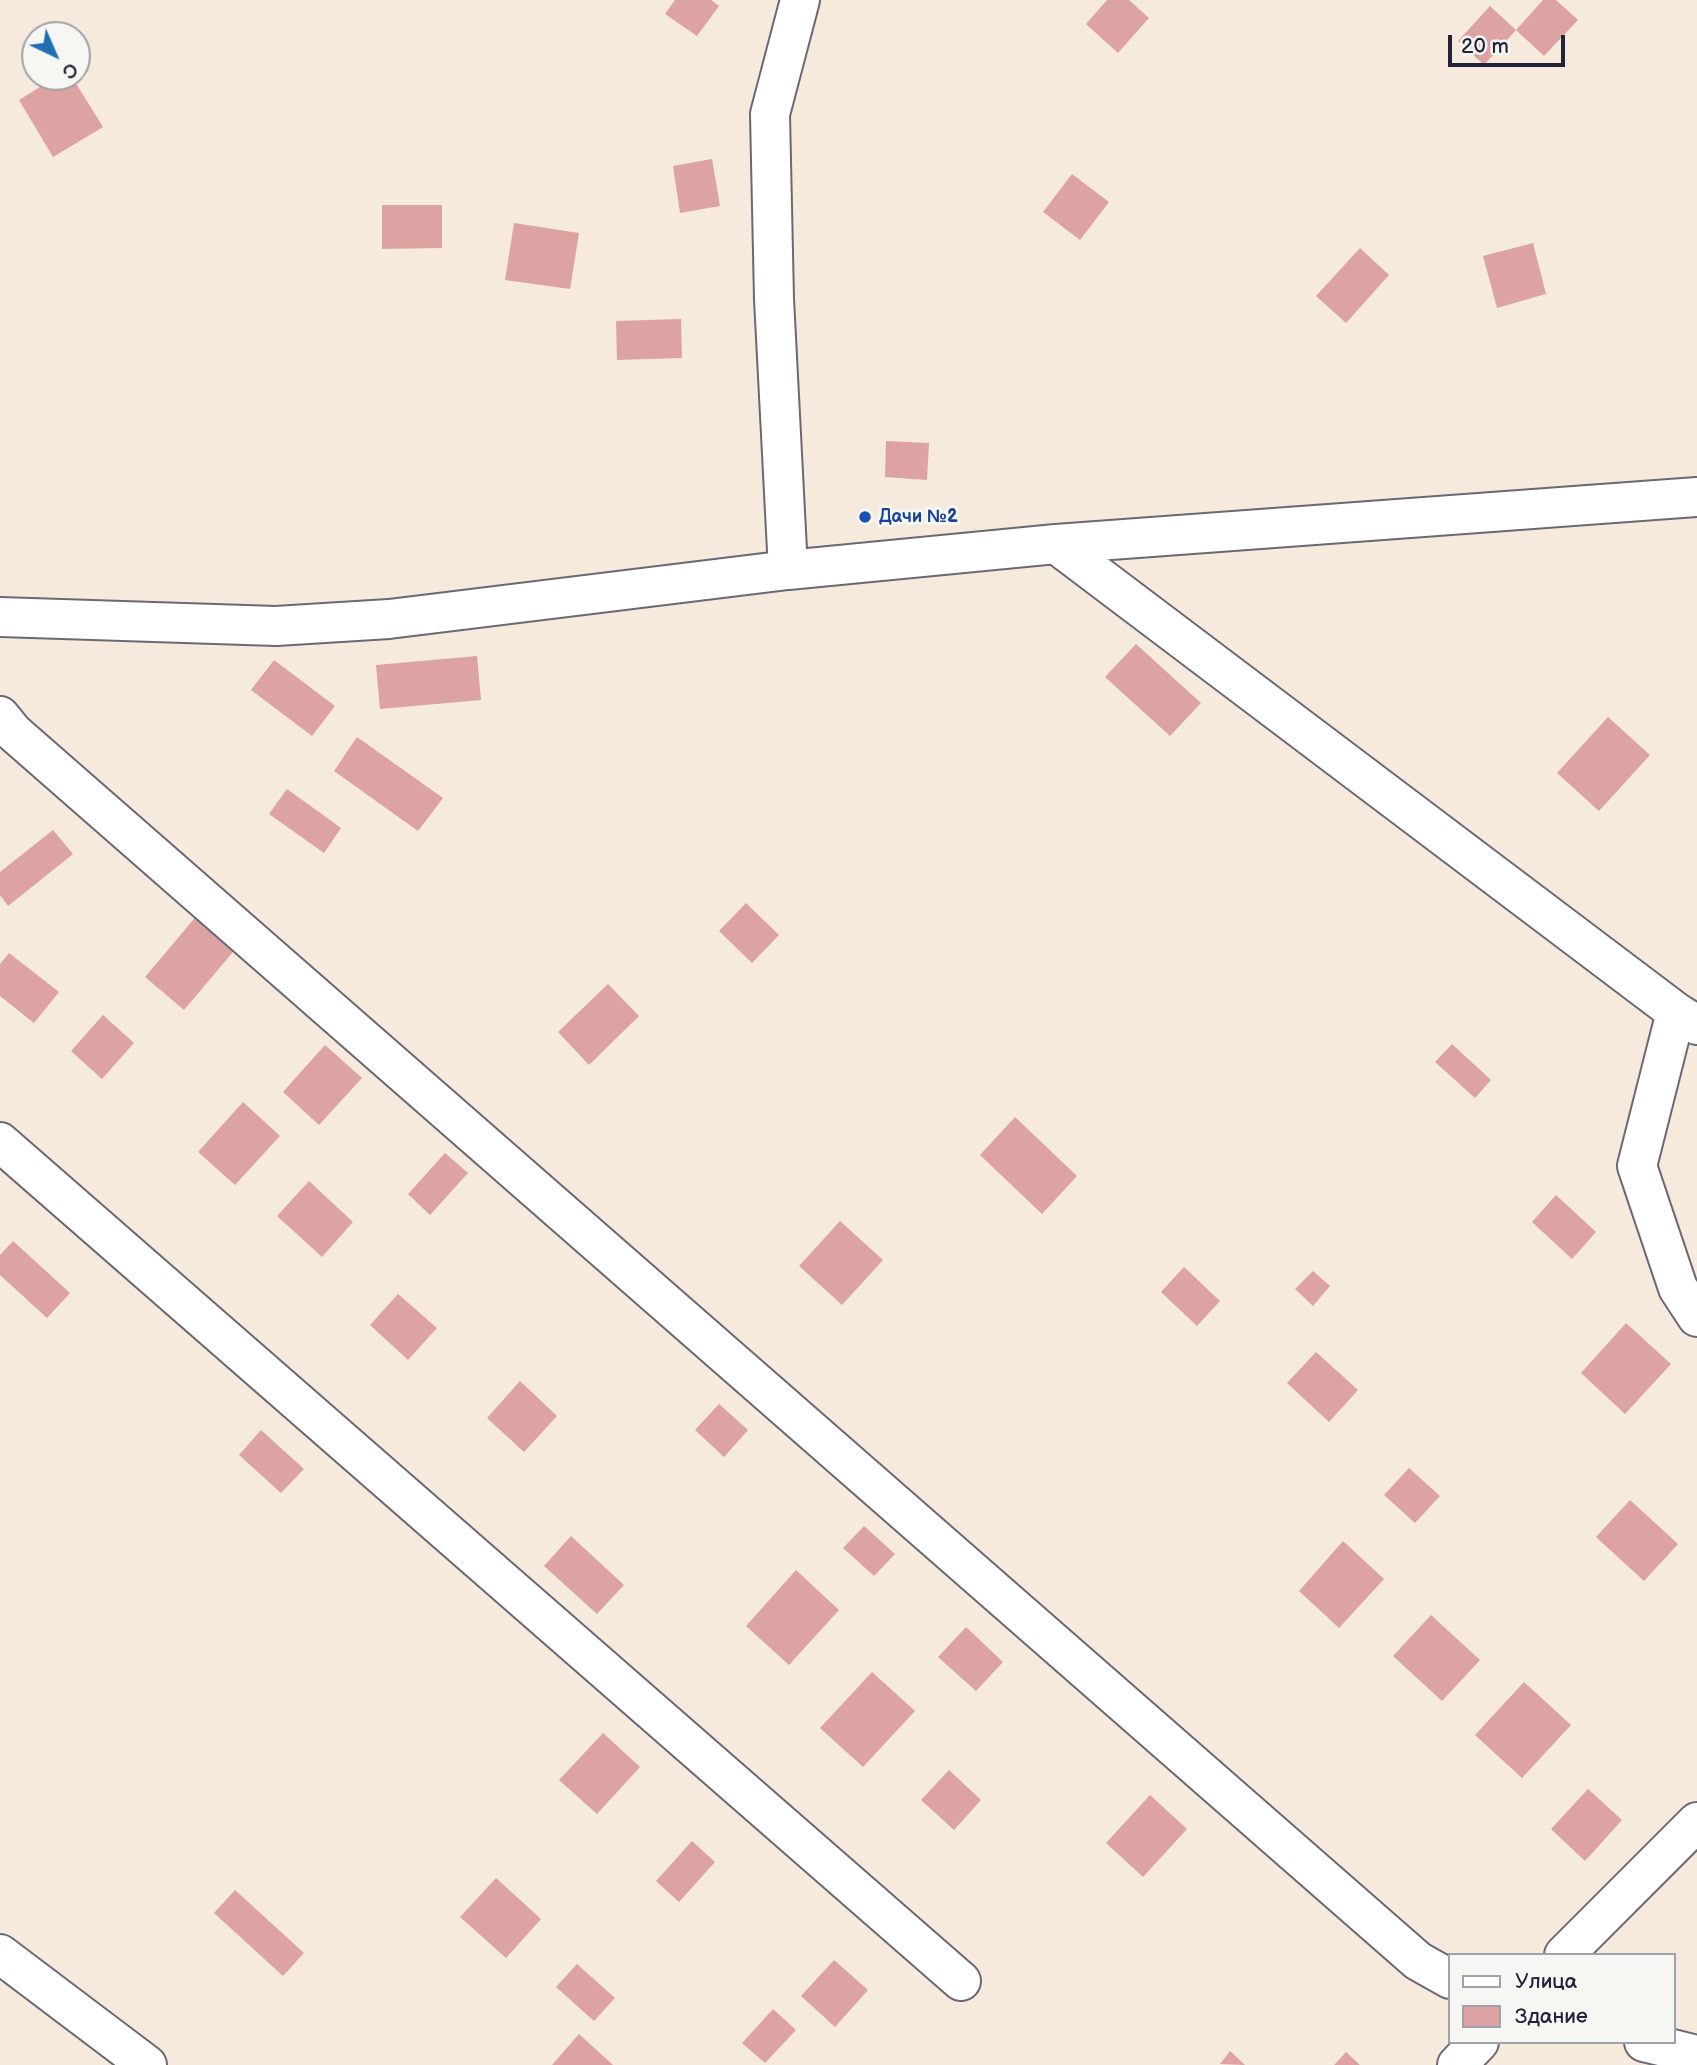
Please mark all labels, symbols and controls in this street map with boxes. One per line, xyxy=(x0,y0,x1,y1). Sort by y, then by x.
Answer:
north arrow xyxy=(21,21,91,91)
scale bar xyxy=(1452,21,1569,65)
text: 20 m xyxy=(1461,34,1509,59)
text: С xyxy=(57,57,82,83)
place label: Дачи №2 xyxy=(879,506,958,528)
marker: Дачи №2 xyxy=(857,509,873,525)
legend xyxy=(1448,1953,1676,2044)
text: Улица xyxy=(1515,1969,1577,1994)
text: Здание xyxy=(1515,2004,1588,2029)

